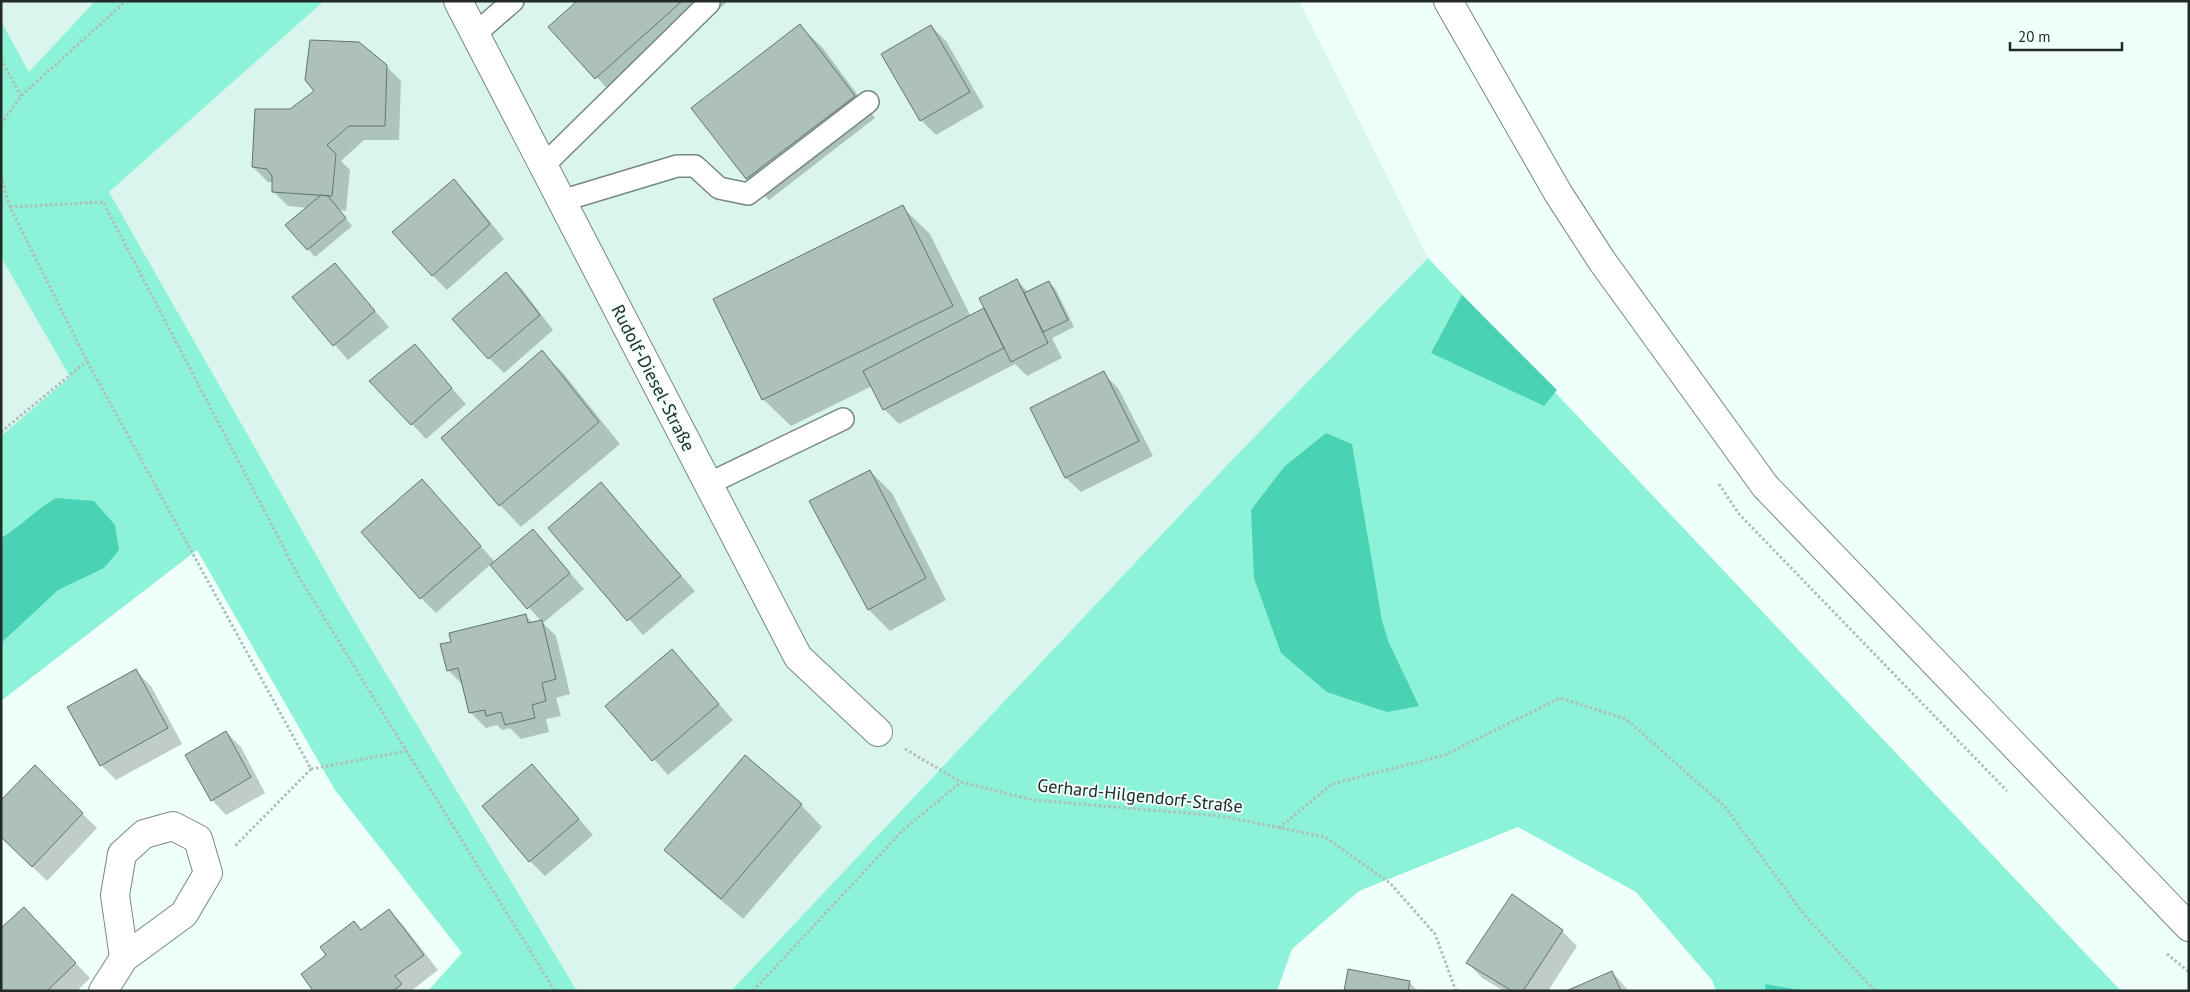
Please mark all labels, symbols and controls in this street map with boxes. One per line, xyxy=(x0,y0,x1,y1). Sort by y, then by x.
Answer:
scale bar xyxy=(2010,20,2122,52)
text: 20 m xyxy=(2018,27,2051,46)
street label: Rudolf-Diesel-Straße xyxy=(606,300,700,455)
street label: Gerhard-Hilgendorf-Straße xyxy=(1036,773,1244,818)

